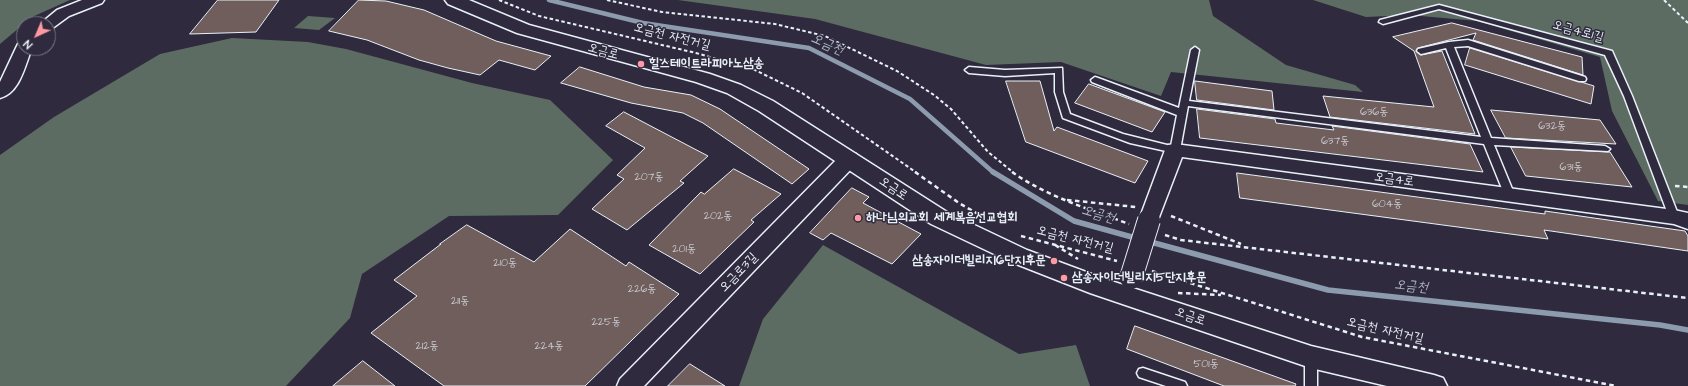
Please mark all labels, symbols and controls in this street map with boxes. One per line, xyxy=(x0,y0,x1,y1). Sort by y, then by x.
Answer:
north arrow xyxy=(16,16,56,56)
street label: 오금4로1길 xyxy=(1551,18,1605,46)
street label: 오금천 자전거길 xyxy=(632,20,712,54)
water label: 오금천 xyxy=(808,30,846,60)
text: N xyxy=(20,36,36,52)
street label: 오금로 xyxy=(586,40,620,64)
place label: 힐스테이트라피아노삼송 xyxy=(649,56,764,72)
marker: 힐스테이트라피아노삼송 xyxy=(636,59,646,69)
house number: 636동 xyxy=(1360,106,1388,120)
house number: 632동 xyxy=(1538,120,1566,134)
house number: 637동 xyxy=(1321,135,1349,149)
house number: 631동 xyxy=(1560,161,1582,175)
street label: 오금4로 xyxy=(1373,169,1415,191)
house number: 207동 xyxy=(635,171,663,185)
street label: 오금로 xyxy=(876,174,910,204)
house number: 604동 xyxy=(1372,198,1402,212)
water label: 오금천 xyxy=(1079,202,1117,228)
house number: 202동 xyxy=(704,210,732,224)
place label: 하나님의교회 세계복음선교협회 xyxy=(866,210,1018,226)
marker: 하나님의교회 세계복음선교협회 xyxy=(853,213,863,223)
street label: 오금천 자전거길 xyxy=(1035,223,1115,257)
house number: 201동 xyxy=(672,243,696,257)
street label: 오금로3길 xyxy=(717,250,761,296)
place label: 삼송자이더빌리지6단지후문 xyxy=(912,253,1046,269)
marker: 삼송자이더빌리지6단지후문 xyxy=(1049,256,1059,266)
house number: 210동 xyxy=(493,257,517,271)
place label: 삼송자이더빌리지5단지후문 xyxy=(1072,270,1207,286)
marker: 삼송자이더빌리지5단지후문 xyxy=(1059,273,1069,283)
water label: 오금천 xyxy=(1393,277,1429,297)
house number: 226동 xyxy=(628,283,656,297)
house number: 211동 xyxy=(451,295,469,309)
street label: 오금로 xyxy=(1173,304,1207,330)
street label: 오금천 자전거길 xyxy=(1345,315,1425,347)
house number: 225동 xyxy=(591,316,621,330)
house number: 212동 xyxy=(416,340,438,354)
house number: 224동 xyxy=(535,340,563,354)
house number: 501동 xyxy=(1194,358,1218,372)

